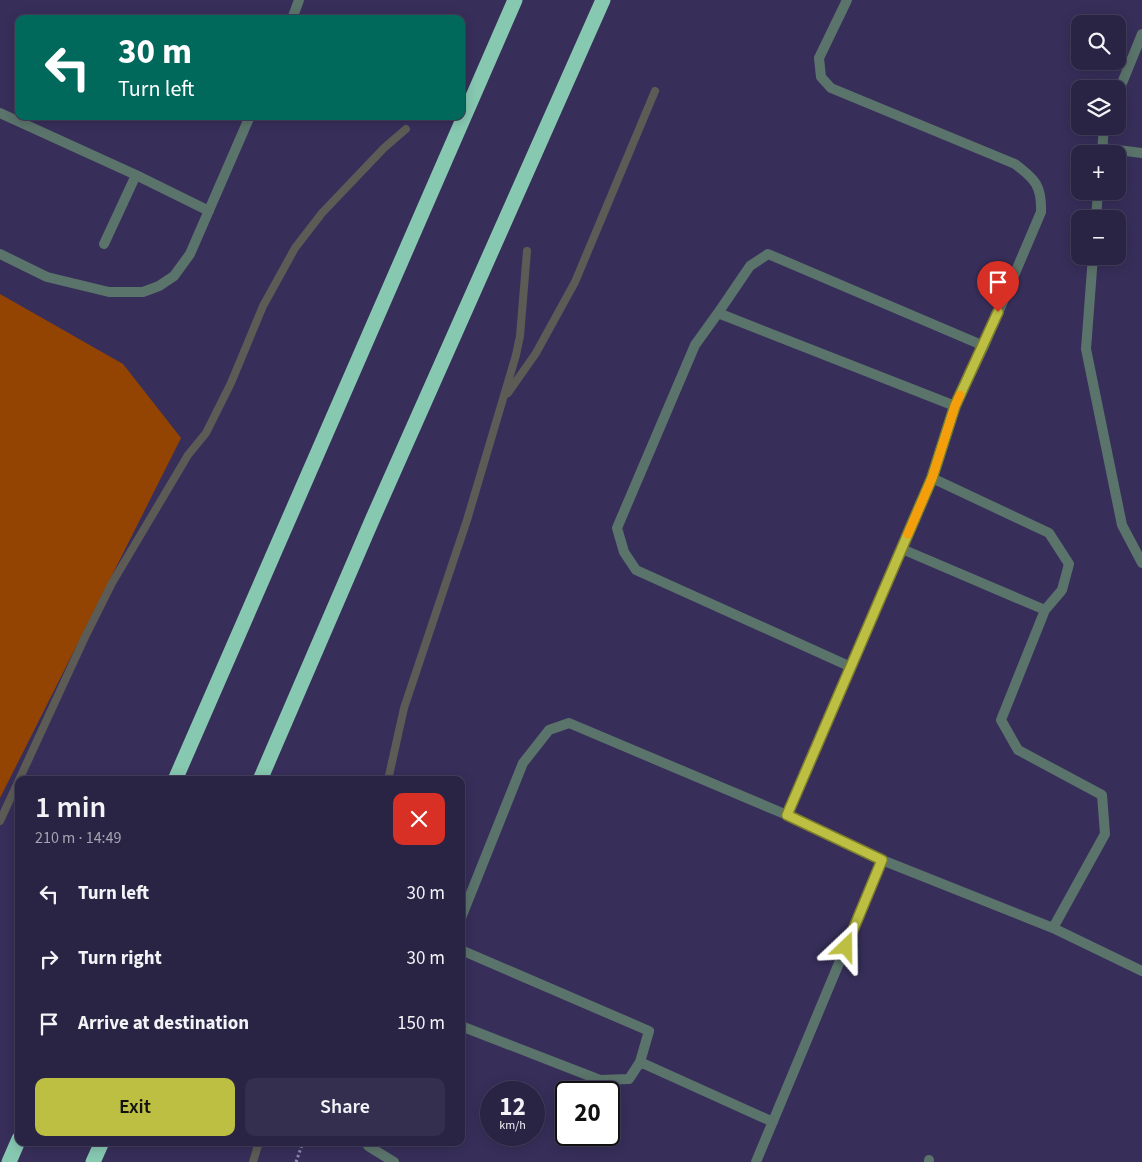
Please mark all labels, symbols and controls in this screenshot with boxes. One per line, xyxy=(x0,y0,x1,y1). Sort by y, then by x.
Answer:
map controls xyxy=(1071,15,1126,265)
button: search xyxy=(1071,15,1126,70)
text: 30 m xyxy=(118,27,192,77)
icon: left xyxy=(35,35,100,100)
text: Turn left xyxy=(118,73,194,105)
button: layers xyxy=(1071,80,1126,135)
button: + xyxy=(1071,145,1126,200)
button: − xyxy=(1071,210,1126,265)
pin xyxy=(977,261,1019,312)
icon: arrive xyxy=(984,268,1012,296)
text: 1 min xyxy=(35,786,106,829)
button: close xyxy=(393,793,445,845)
text: 210 m · 14:49 xyxy=(35,827,122,849)
icon: left xyxy=(35,880,63,908)
text: Turn left xyxy=(78,880,149,907)
text: 30 m xyxy=(407,880,445,907)
position arrow xyxy=(819,920,871,972)
icon: right xyxy=(35,945,63,973)
text: Turn right xyxy=(78,945,162,972)
text: 30 m xyxy=(407,945,445,972)
icon: arrive xyxy=(35,1010,63,1038)
text: Arrive at destination xyxy=(78,1010,249,1037)
text: 150 m xyxy=(397,1010,445,1037)
button: Exit xyxy=(35,1078,235,1136)
button: Share xyxy=(245,1078,445,1136)
speed limit sign: 20 xyxy=(555,1081,620,1146)
text: 12 xyxy=(499,1089,526,1125)
text: km/h xyxy=(499,1117,526,1134)

